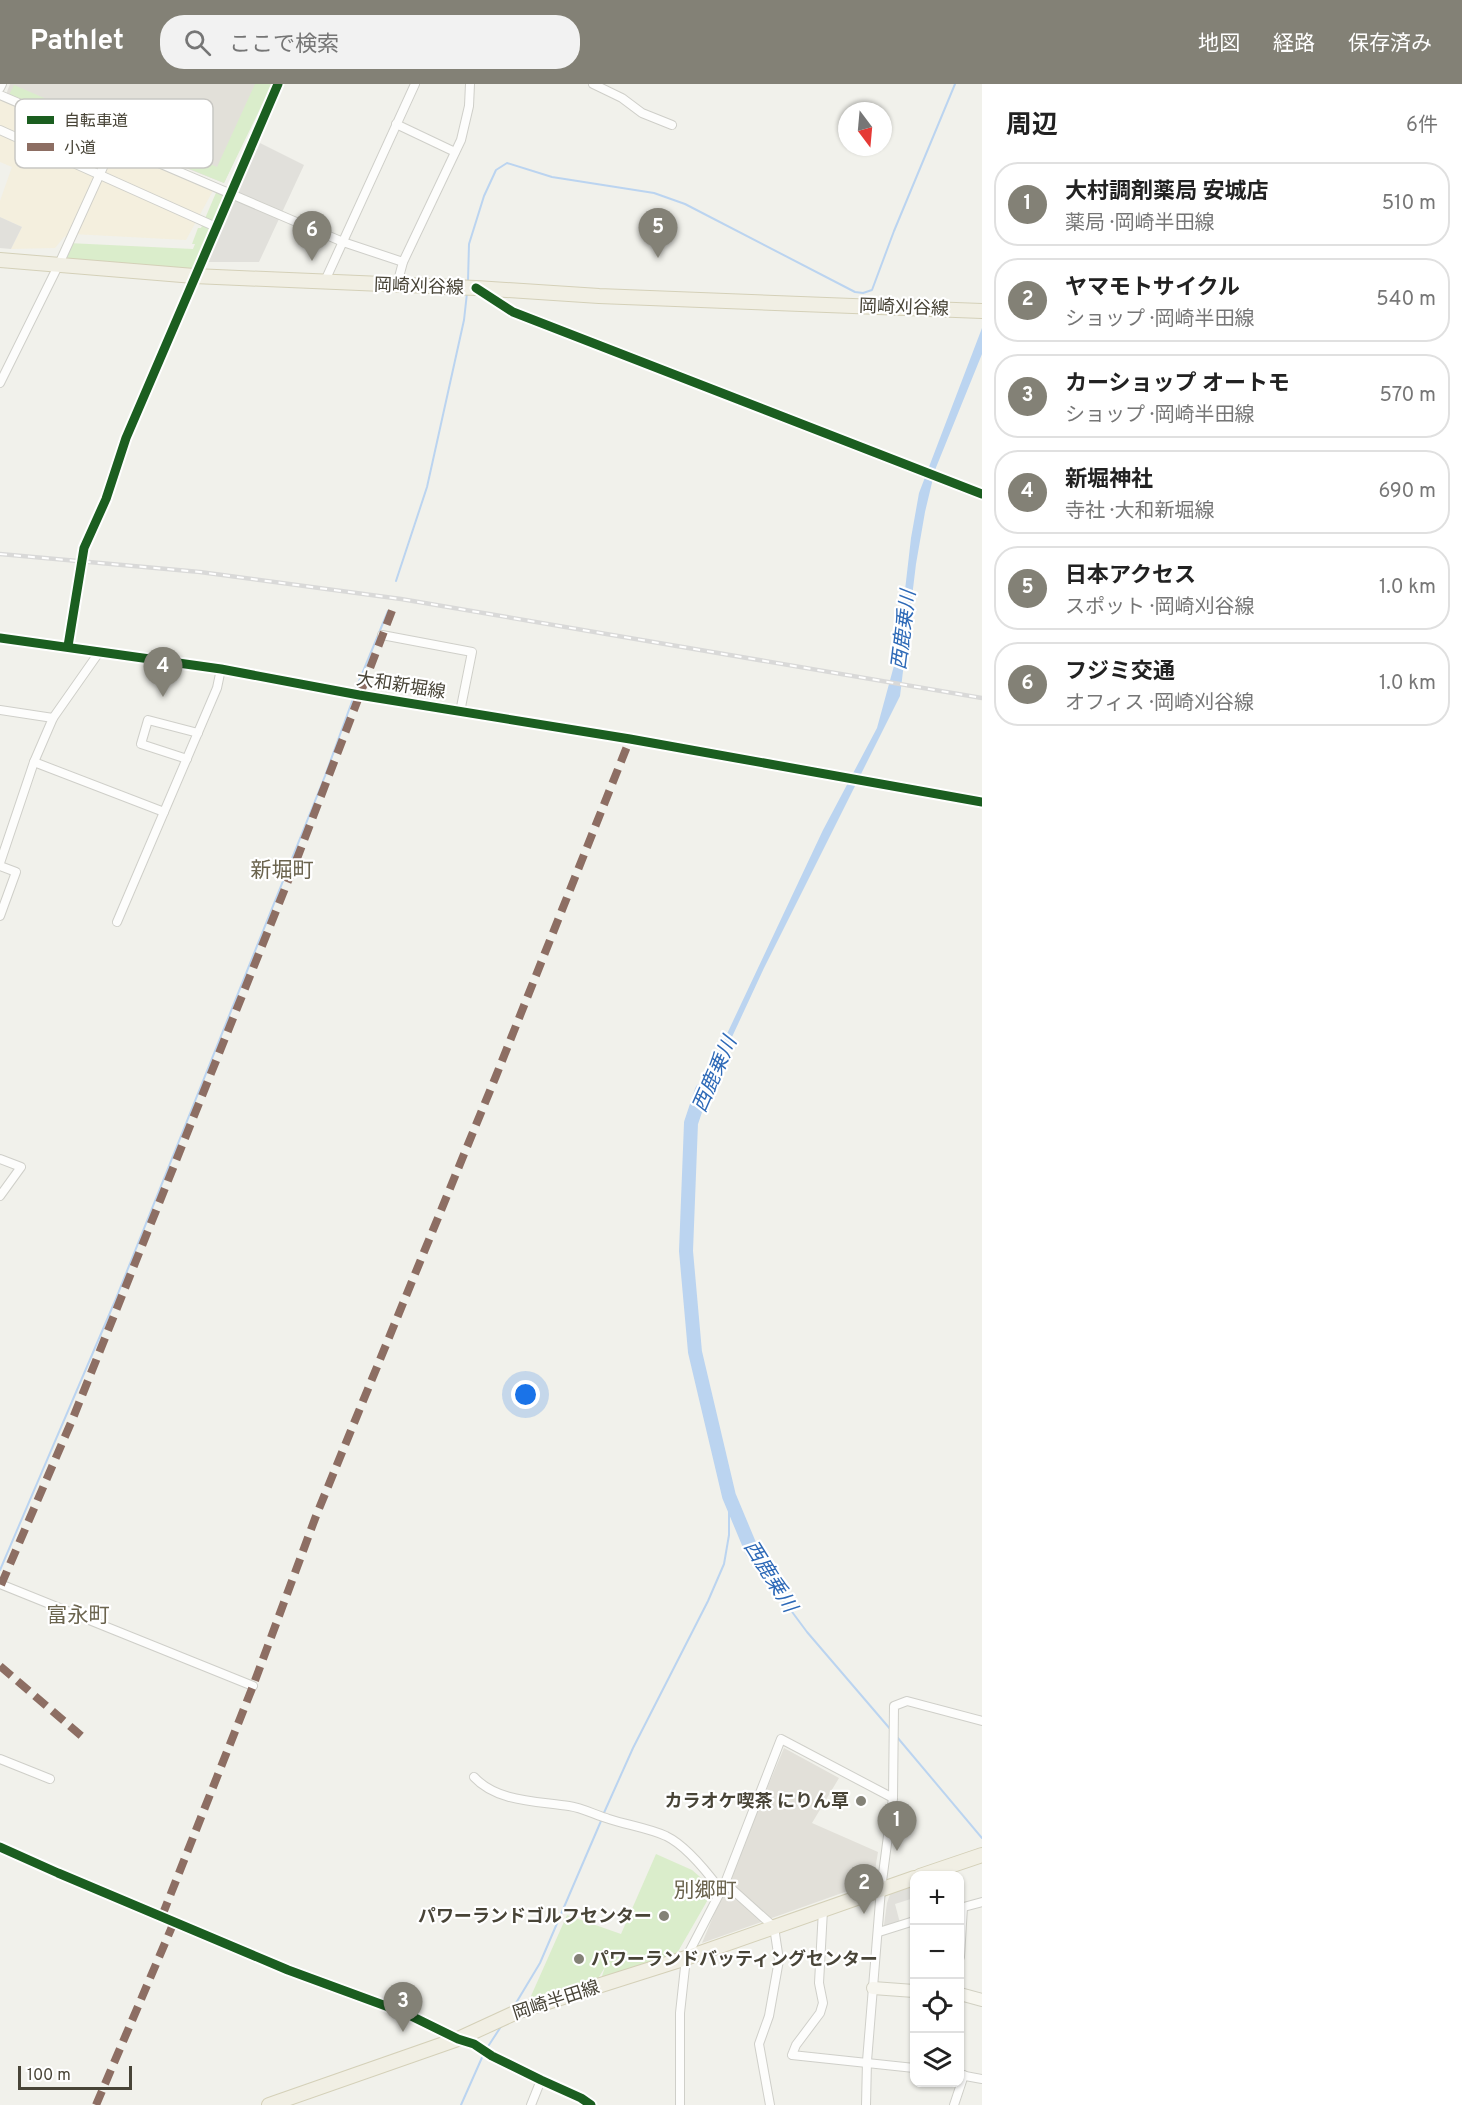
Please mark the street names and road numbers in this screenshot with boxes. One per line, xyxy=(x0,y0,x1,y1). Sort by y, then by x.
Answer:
street label: 岡崎刈谷線 xyxy=(374,274,464,301)
street label: 岡崎刈谷線 xyxy=(859,295,949,322)
street label: 大和新堀線 xyxy=(355,668,447,705)
street label: 岡崎半田線 xyxy=(510,1977,603,2026)

